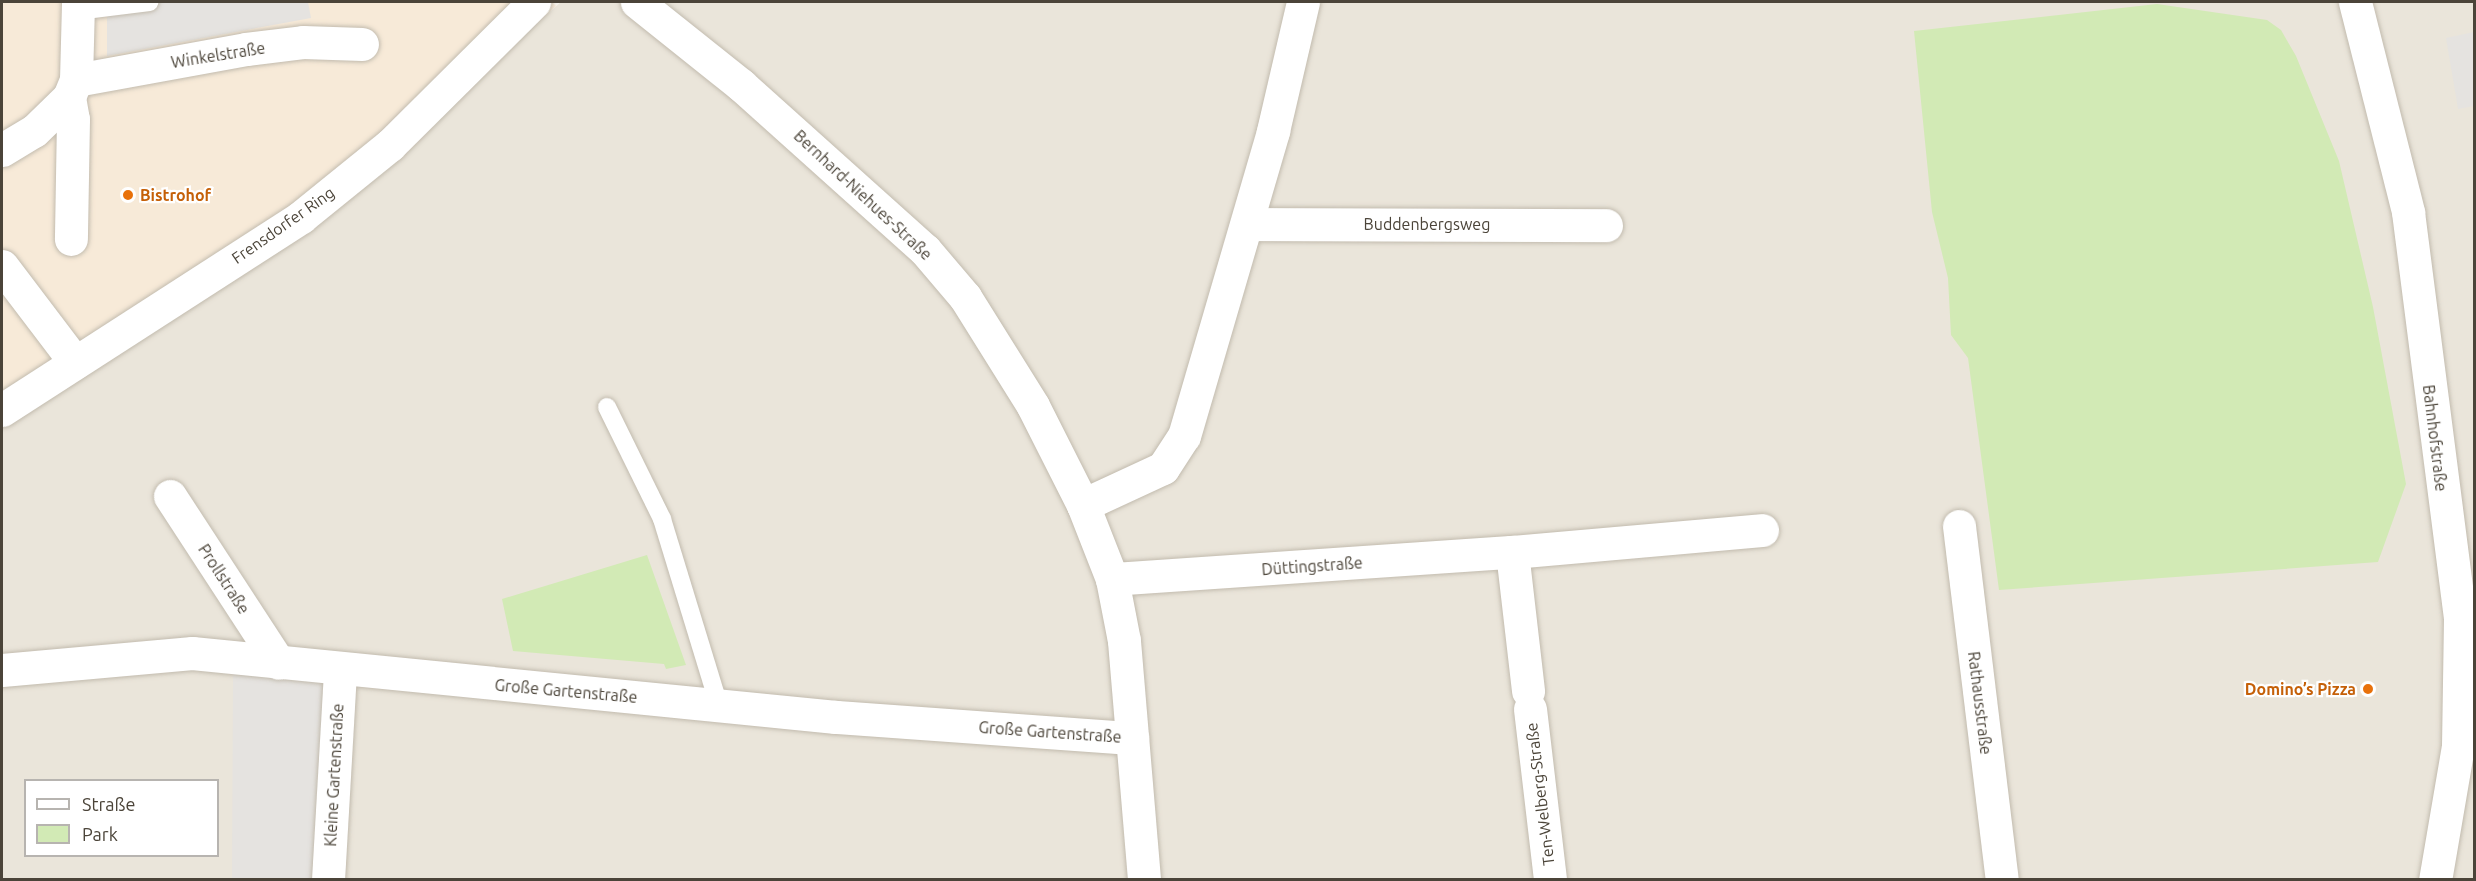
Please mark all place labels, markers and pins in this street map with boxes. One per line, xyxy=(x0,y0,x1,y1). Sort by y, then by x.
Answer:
place label: Bistrohof xyxy=(140,185,211,205)
marker: Bistrohof xyxy=(121,188,135,202)
place label: Domino’s Pizza xyxy=(2245,679,2356,699)
marker: Domino’s Pizza xyxy=(2361,682,2375,696)

